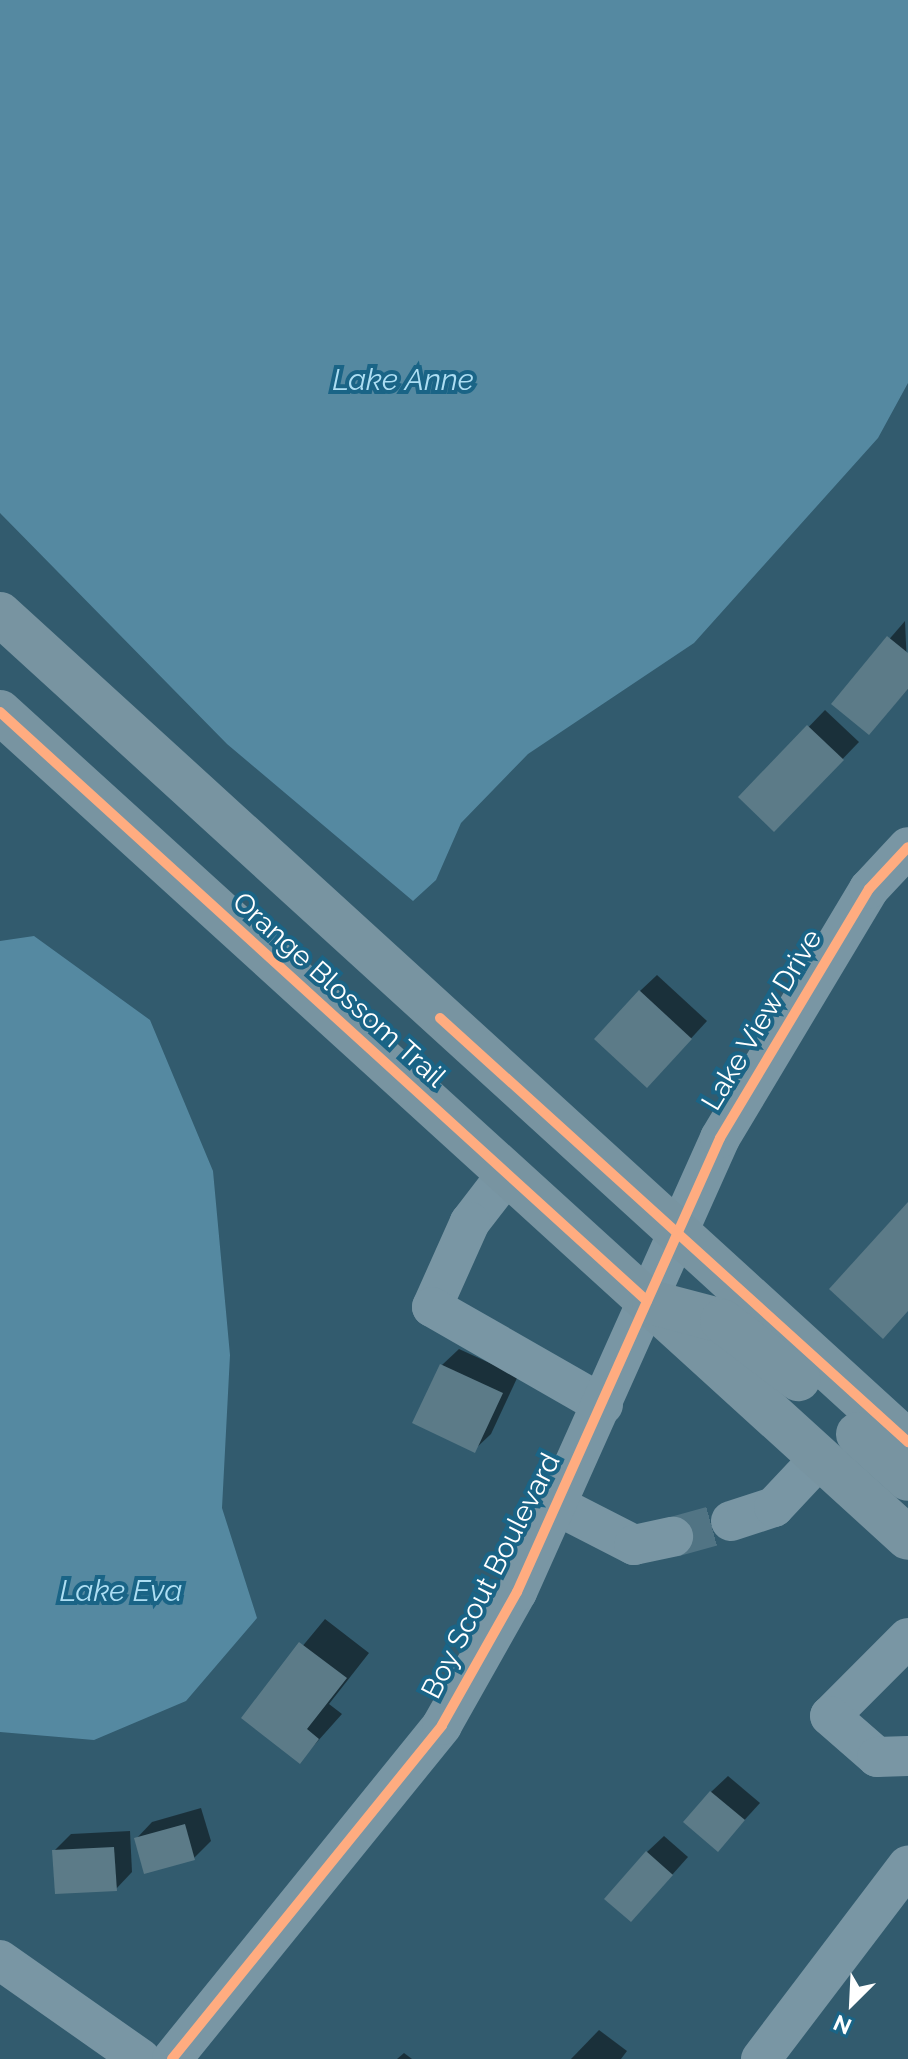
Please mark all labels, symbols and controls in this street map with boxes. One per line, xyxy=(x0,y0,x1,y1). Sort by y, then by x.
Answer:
water label: Lake Anne xyxy=(332,362,474,398)
street label: Orange Blossom Trail xyxy=(225,885,453,1095)
street label: Lake View Drive xyxy=(694,923,830,1117)
street label: Boy Scout Boulevard xyxy=(414,1447,568,1705)
water label: Lake Eva xyxy=(59,1573,183,1609)
north arrow xyxy=(812,1963,892,2043)
text: N xyxy=(829,2010,855,2040)

